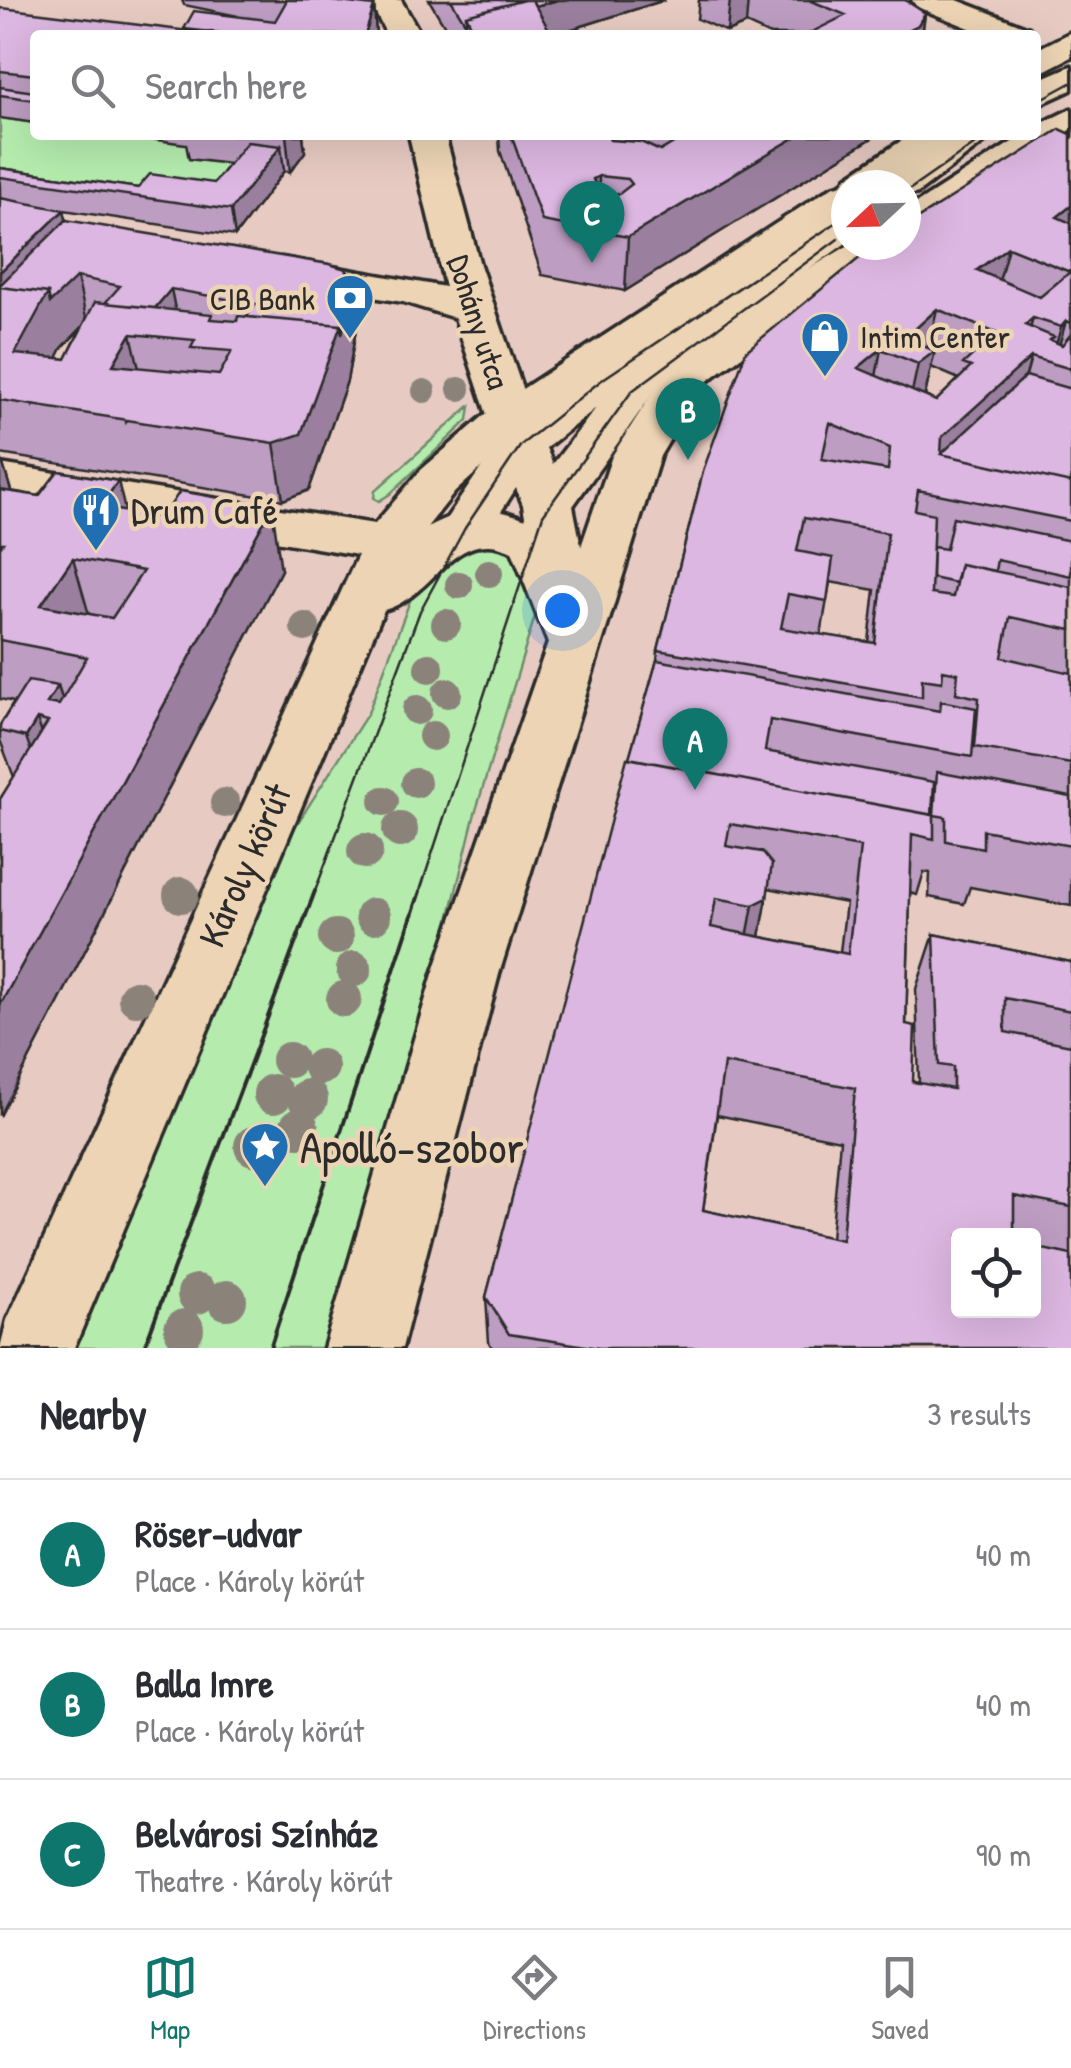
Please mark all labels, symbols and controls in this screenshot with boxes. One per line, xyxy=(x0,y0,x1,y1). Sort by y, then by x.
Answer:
search box xyxy=(30,30,1041,140)
icon: search xyxy=(65,58,120,113)
text: Search here xyxy=(145,59,307,111)
north arrow xyxy=(831,170,921,260)
pin: C xyxy=(560,180,624,263)
street label: Dohány utca xyxy=(437,250,521,394)
bank icon: CIB Bank xyxy=(324,272,376,340)
place label: CIB Bank xyxy=(210,277,315,320)
shop icon: Intim Center xyxy=(799,310,851,378)
place label: Intim Center xyxy=(860,315,1010,358)
pin: B xyxy=(656,378,720,460)
restaurant icon: Drum Café xyxy=(70,484,122,552)
place label: Drum Café xyxy=(131,484,278,536)
your location xyxy=(537,585,588,636)
pin: A xyxy=(662,708,728,790)
street label: Károly körút xyxy=(185,774,303,955)
place label: Apolló-szobor xyxy=(300,1116,524,1177)
place icon: Apolló-szobor xyxy=(239,1120,291,1188)
map controls xyxy=(951,1228,1041,1318)
button: locate xyxy=(951,1228,1041,1318)
text: Nearby xyxy=(40,1385,147,1442)
text: 3 results xyxy=(927,1392,1031,1435)
text: Röser-udvar xyxy=(135,1507,302,1559)
text: A xyxy=(65,1533,80,1576)
text: 40 m xyxy=(976,1533,1031,1576)
text: Place · Károly körút xyxy=(135,1559,364,1602)
text: Balla Imre xyxy=(135,1657,274,1709)
text: B xyxy=(64,1683,81,1726)
text: 40 m xyxy=(976,1683,1031,1726)
text: Place · Károly körút xyxy=(135,1709,364,1752)
text: Belvárosi Színház xyxy=(135,1807,378,1859)
text: C xyxy=(64,1833,81,1876)
text: 90 m xyxy=(976,1833,1031,1876)
text: Theatre · Károly körút xyxy=(135,1859,392,1902)
tab: Map xyxy=(143,1950,198,2048)
tab: Directions xyxy=(483,1950,586,2048)
tab: Saved xyxy=(871,1950,928,2048)

